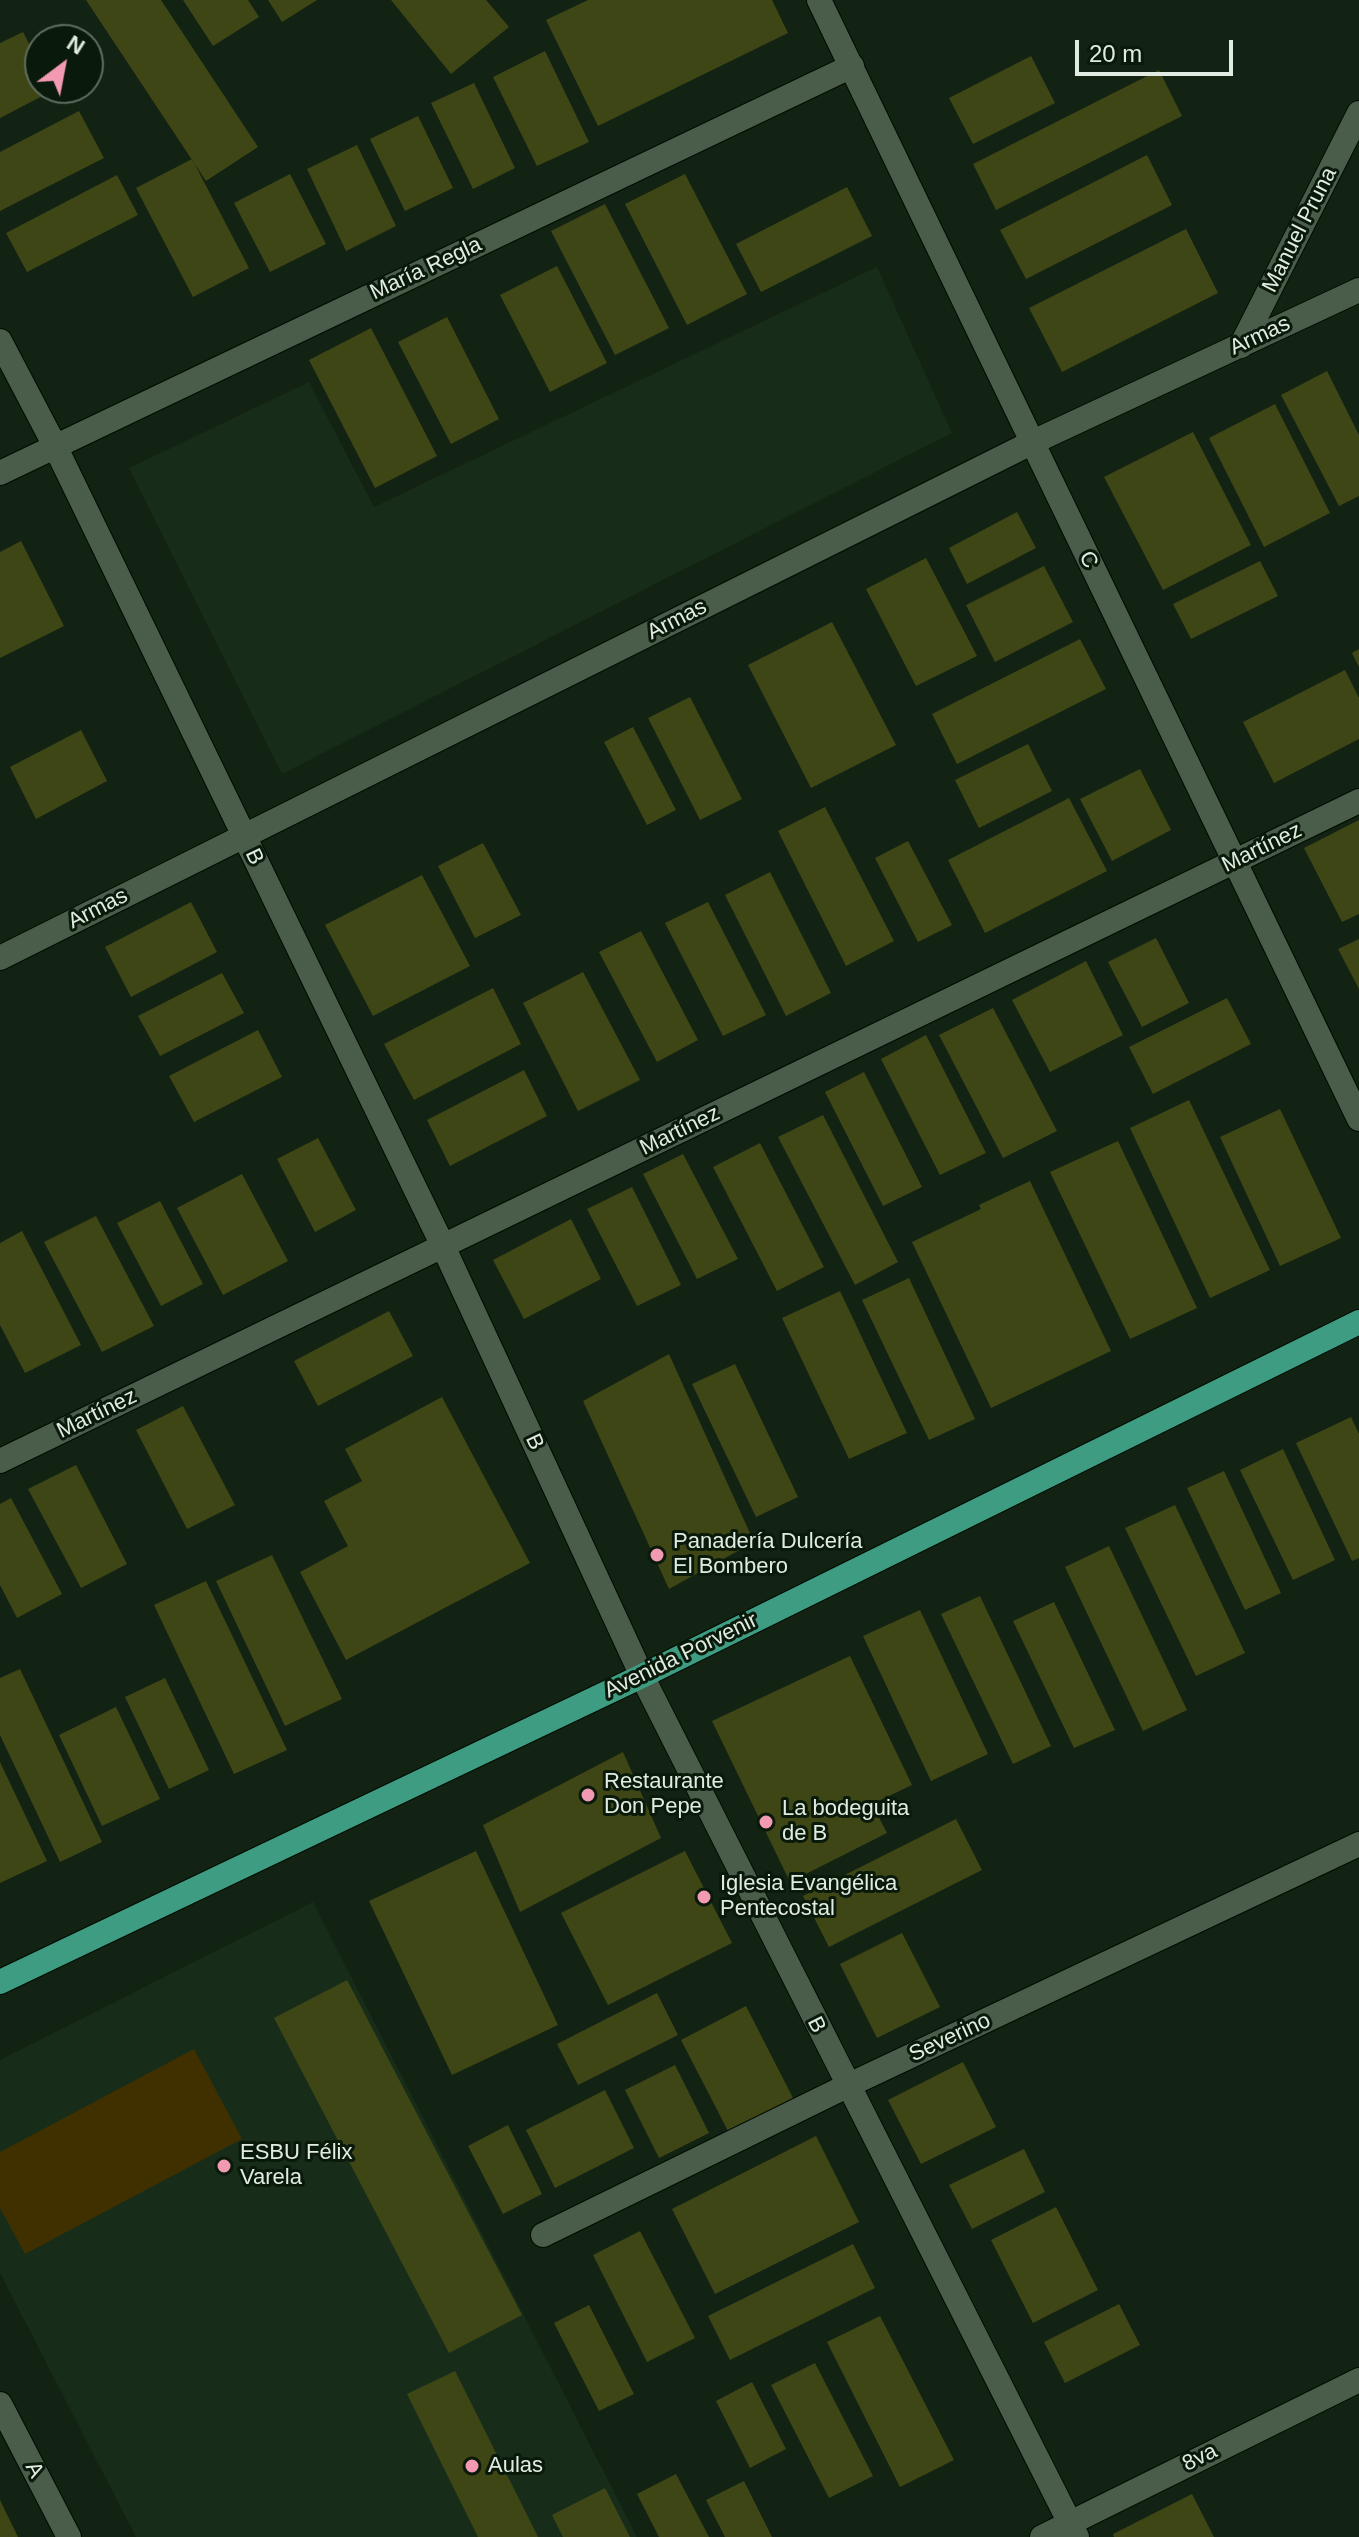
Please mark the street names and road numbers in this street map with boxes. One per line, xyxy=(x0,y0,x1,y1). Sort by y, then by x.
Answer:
street label: Manuel Pruna xyxy=(1257,163,1343,297)
street label: María Regla xyxy=(366,232,486,306)
street label: Armas xyxy=(1226,311,1294,361)
street label: C xyxy=(1073,547,1103,573)
street label: Armas xyxy=(643,594,711,646)
street label: Martínez xyxy=(1218,817,1306,879)
street label: B xyxy=(239,845,269,869)
street label: Armas xyxy=(64,883,132,935)
street label: Martínez xyxy=(636,1100,724,1162)
street label: Martínez xyxy=(53,1383,141,1445)
street label: B xyxy=(519,1430,549,1454)
street label: Avenida Porvenir xyxy=(600,1608,762,1704)
street label: Severino xyxy=(905,2008,995,2068)
street label: B xyxy=(801,2012,831,2038)
street label: 8va xyxy=(1178,2438,1222,2478)
street label: A xyxy=(19,2457,49,2483)

